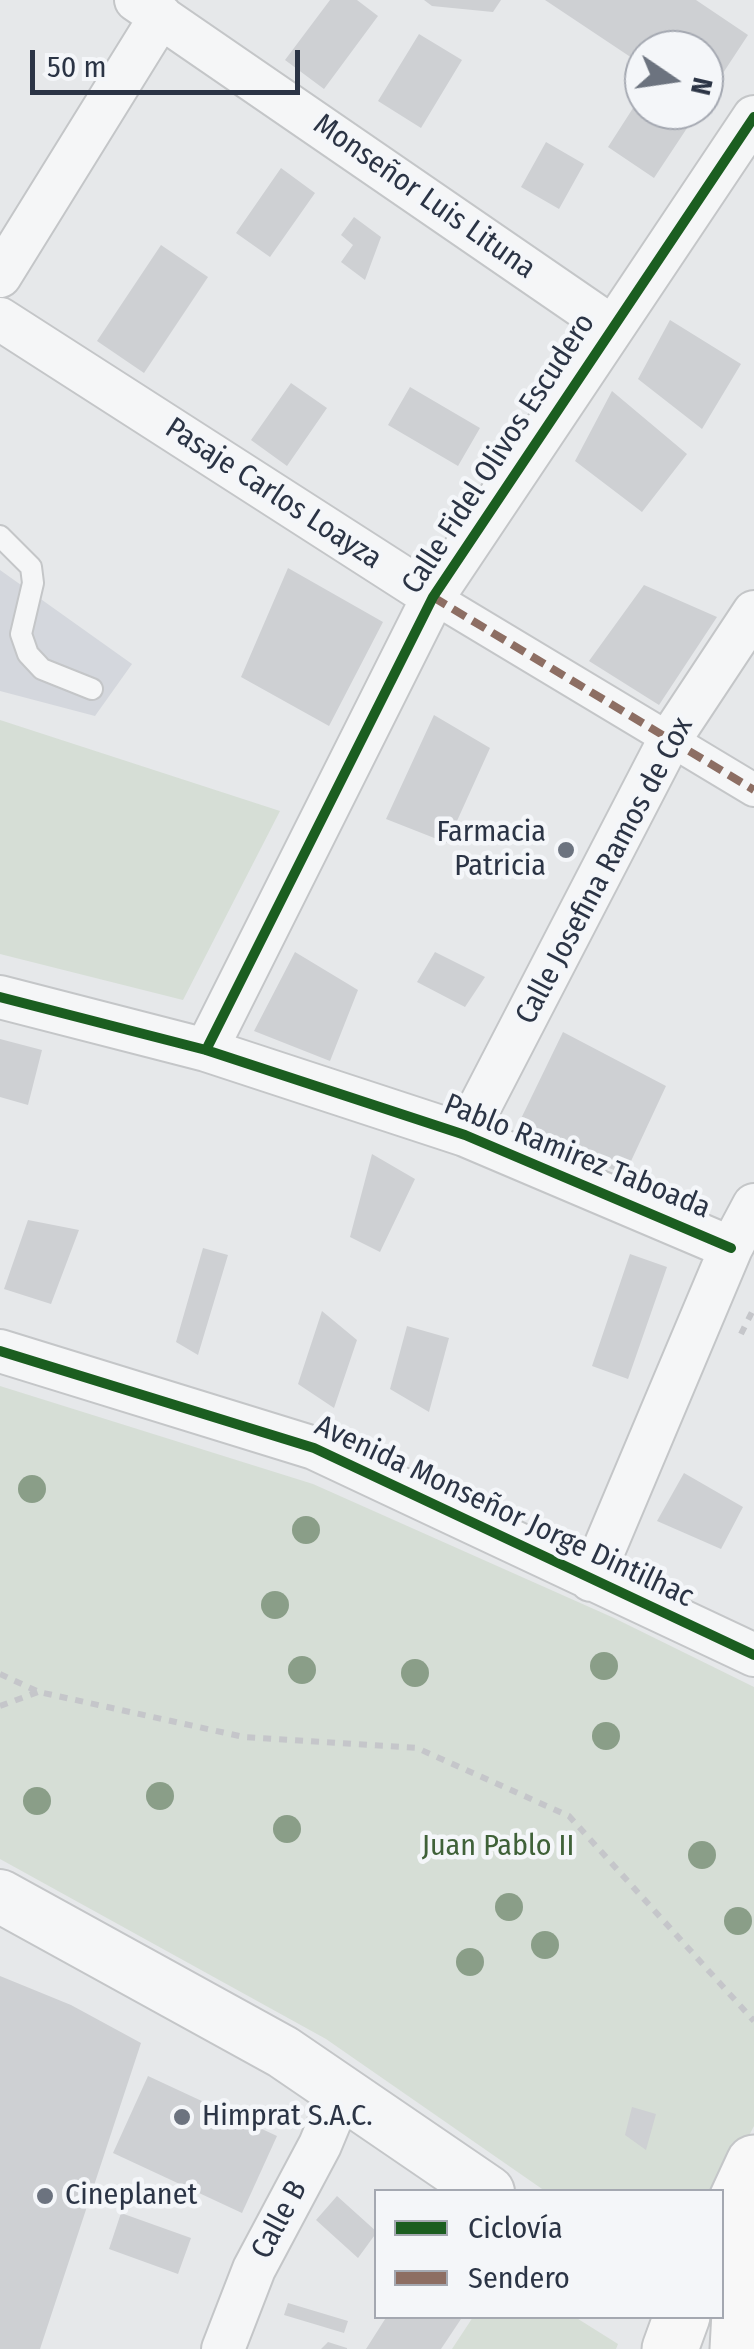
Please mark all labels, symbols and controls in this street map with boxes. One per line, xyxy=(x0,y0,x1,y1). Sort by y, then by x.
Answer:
scale bar xyxy=(35,30,305,92)
north arrow xyxy=(624,30,724,130)
text: 50 m xyxy=(47,49,107,85)
text: N xyxy=(684,75,720,98)
street label: Monseñor Luis Lituna xyxy=(306,107,542,287)
street label: Calle Fidel Olivos Escudero xyxy=(395,307,603,601)
street label: Pasaje Carlos Loayza xyxy=(158,411,388,577)
street label: Calle Josefina Ramos de Cox xyxy=(509,711,701,1031)
place label: Farmacia Patricia xyxy=(437,815,546,886)
marker: Farmacia Patricia xyxy=(555,839,577,861)
street label: Pablo Ramirez Taboada xyxy=(439,1087,715,1227)
street label: Avenida Monseñor Jorge Dintilhac xyxy=(309,1408,699,1616)
park label: Juan Pablo II xyxy=(422,1829,574,1865)
place label: Himprat S.A.C. xyxy=(202,2099,372,2135)
marker: Himprat S.A.C. xyxy=(171,2106,193,2128)
street label: Calle B xyxy=(245,2175,315,2265)
place label: Cineplanet xyxy=(65,2178,197,2214)
marker: Cineplanet xyxy=(34,2185,56,2207)
legend xyxy=(374,2189,724,2319)
text: Ciclovía xyxy=(468,2210,563,2246)
text: Sendero xyxy=(468,2260,570,2296)

